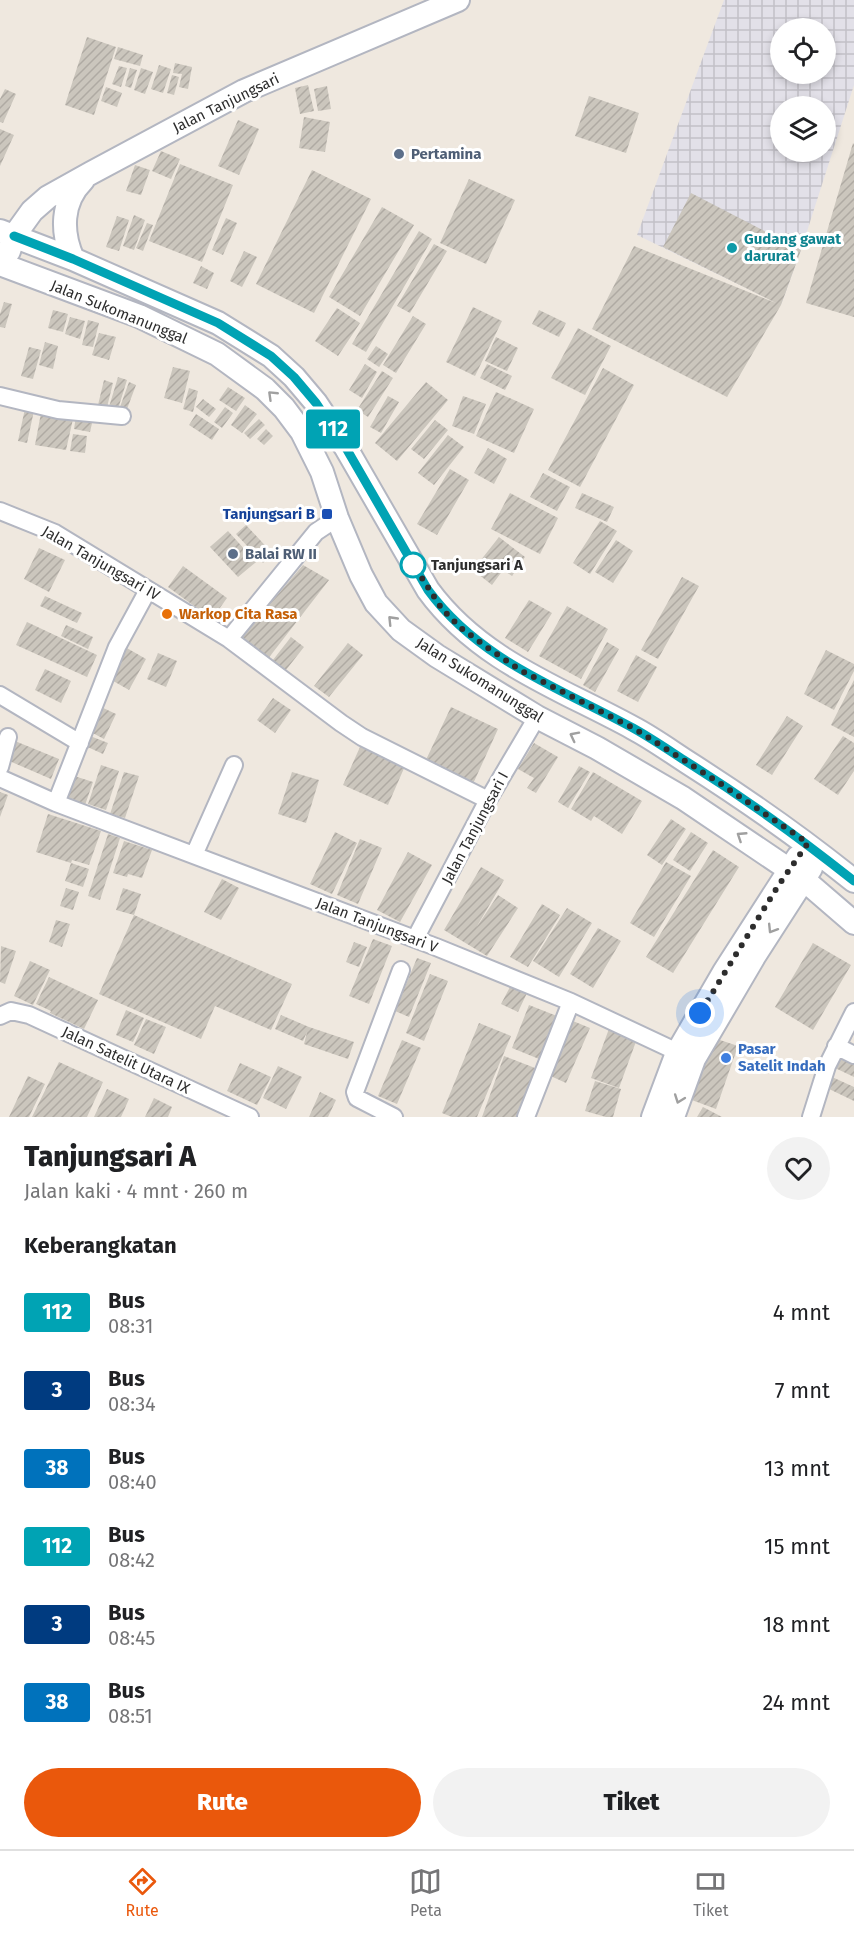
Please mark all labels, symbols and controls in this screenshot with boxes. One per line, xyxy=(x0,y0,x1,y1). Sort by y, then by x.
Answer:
map controls xyxy=(770,18,836,162)
button: locate xyxy=(770,18,836,84)
street label: Jalan Tanjungsari xyxy=(170,69,282,137)
button: layers xyxy=(770,96,836,162)
place label: Pertamina xyxy=(411,145,481,163)
marker: Pertamina xyxy=(392,147,406,161)
place label: Gudang gawat darurat xyxy=(744,230,841,265)
marker: Gudang gawat darurat xyxy=(725,241,739,255)
street label: Jalan Sukomanunggal xyxy=(48,276,191,348)
one-way arrow xyxy=(268,392,279,403)
line badge: 112 xyxy=(298,410,368,448)
text: 112 xyxy=(318,416,348,442)
place label: Tanjungsari B xyxy=(223,505,315,523)
marker: Tanjungsari B xyxy=(320,507,334,521)
street label: Jalan Tanjungsari IV xyxy=(39,522,164,604)
place label: Balai RW II xyxy=(245,545,317,563)
marker: Balai RW II xyxy=(226,547,240,561)
marker: Tanjungsari A xyxy=(400,552,426,578)
place label: Tanjungsari A xyxy=(431,556,524,574)
place label: Warkop Cita Rasa xyxy=(179,605,298,623)
marker: Warkop Cita Rasa xyxy=(160,607,174,621)
one-way arrow xyxy=(389,616,400,627)
street label: Jalan Sukomanunggal xyxy=(413,634,547,727)
one-way arrow xyxy=(569,732,580,743)
street label: Jalan Tanjungsari I xyxy=(438,769,512,887)
one-way arrow xyxy=(737,832,747,844)
street label: Jalan Tanjungsari V xyxy=(314,894,441,957)
one-way arrow xyxy=(767,923,779,933)
your location xyxy=(685,998,715,1028)
street label: Jalan Satelit Utara IX xyxy=(59,1022,194,1098)
place label: Pasar Satelit Indah xyxy=(738,1040,826,1075)
marker: Pasar Satelit Indah xyxy=(719,1051,733,1065)
one-way arrow xyxy=(673,1094,686,1104)
button: heart xyxy=(767,1137,830,1200)
text: Tanjungsari A xyxy=(24,1140,196,1173)
text: Jalan kaki · 4 mnt · 260 m xyxy=(24,1179,248,1203)
text: Keberangkatan xyxy=(24,1232,177,1259)
text: Bus xyxy=(108,1287,145,1314)
text: 112 xyxy=(42,1299,72,1325)
text: 4 mnt xyxy=(773,1299,830,1326)
text: 08:31 xyxy=(108,1314,153,1338)
text: Bus xyxy=(108,1365,145,1392)
text: 3 xyxy=(52,1377,62,1403)
text: 7 mnt xyxy=(775,1377,830,1404)
text: 08:34 xyxy=(108,1392,156,1416)
text: Bus xyxy=(108,1443,145,1470)
text: 38 xyxy=(45,1455,69,1481)
text: 13 mnt xyxy=(764,1455,830,1482)
text: 08:40 xyxy=(108,1470,157,1494)
text: Bus xyxy=(108,1521,145,1548)
text: 112 xyxy=(42,1533,72,1559)
text: 15 mnt xyxy=(764,1533,830,1560)
text: 08:42 xyxy=(108,1548,155,1572)
text: Bus xyxy=(108,1599,145,1626)
text: 3 xyxy=(52,1611,62,1637)
text: 18 mnt xyxy=(763,1611,830,1638)
text: 08:45 xyxy=(108,1626,155,1650)
text: Bus xyxy=(108,1677,145,1704)
text: 38 xyxy=(45,1689,69,1715)
text: 24 mnt xyxy=(762,1689,830,1716)
text: 08:51 xyxy=(108,1704,153,1728)
button: Rute xyxy=(24,1768,421,1837)
button: Tiket xyxy=(433,1768,830,1837)
tab: Rute xyxy=(125,1865,159,1920)
tab: Peta xyxy=(409,1865,442,1920)
tab: Tiket xyxy=(693,1865,729,1920)

